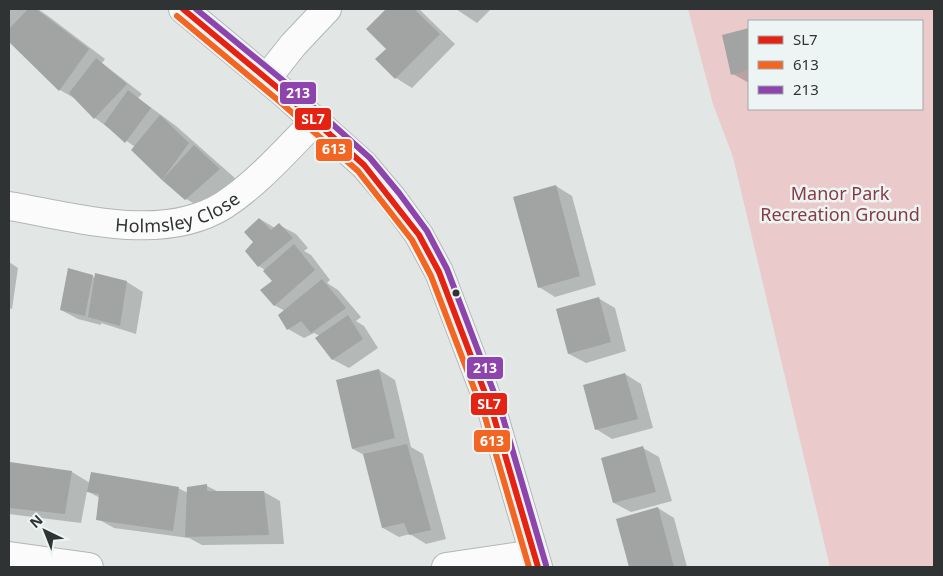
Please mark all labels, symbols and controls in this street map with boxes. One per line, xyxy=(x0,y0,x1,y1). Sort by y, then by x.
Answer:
legend xyxy=(748,20,923,110)
text: SL7 xyxy=(793,29,818,49)
text: 613 xyxy=(793,54,819,74)
text: 213 xyxy=(793,79,819,99)
line badge: 213 xyxy=(279,81,317,105)
text: 213 xyxy=(286,83,310,102)
line badge: SL7 xyxy=(294,107,332,131)
text: SL7 xyxy=(301,109,325,128)
line badge: 613 xyxy=(315,138,353,162)
text: 613 xyxy=(322,139,346,158)
park label: Manor Park Recreation Ground xyxy=(760,181,920,226)
street label: Holmsley Close xyxy=(114,186,244,238)
unlabelled marker xyxy=(451,288,461,298)
line badge: 213 xyxy=(466,356,504,380)
text: 213 xyxy=(473,358,497,377)
line badge: SL7 xyxy=(470,392,508,416)
text: SL7 xyxy=(477,394,501,413)
line badge: 613 xyxy=(473,429,511,453)
text: 613 xyxy=(480,431,504,450)
north arrow xyxy=(20,506,70,556)
text: N xyxy=(25,510,46,532)

